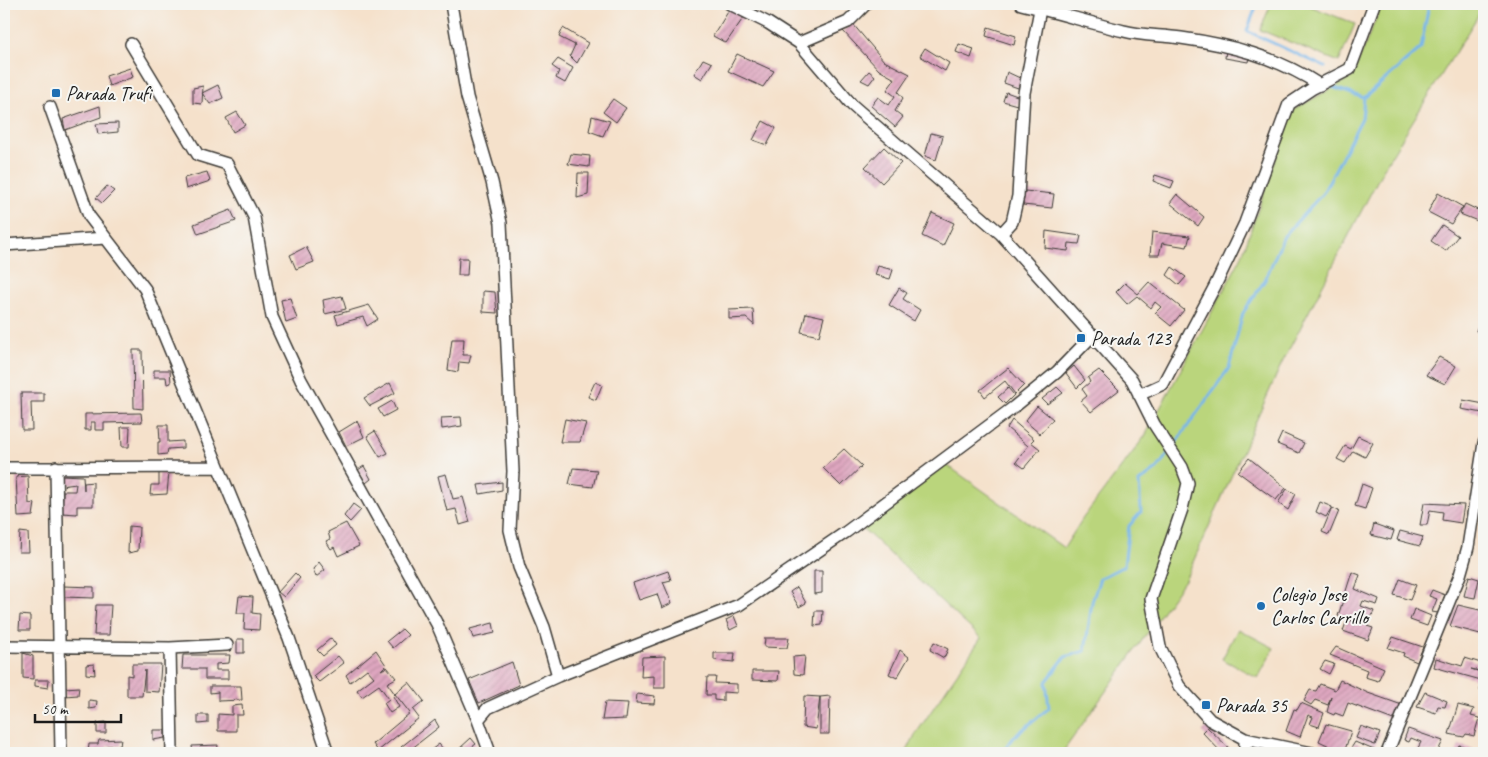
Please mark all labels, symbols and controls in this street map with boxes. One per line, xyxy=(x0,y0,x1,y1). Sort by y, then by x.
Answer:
place label: Parada Trufi xyxy=(66,81,153,106)
marker: Parada Trufi xyxy=(50,87,62,99)
place label: Parada 123 xyxy=(1091,326,1173,351)
marker: Parada 123 xyxy=(1075,332,1087,344)
place label: Colegio Jose Carlos Carrillo xyxy=(1271,582,1370,630)
marker: Colegio Jose Carlos Carrillo xyxy=(1255,600,1267,612)
scale bar xyxy=(35,692,121,724)
place label: Parada 35 xyxy=(1216,693,1288,718)
marker: Parada 35 xyxy=(1200,699,1212,711)
text: 50 m xyxy=(42,700,69,719)

